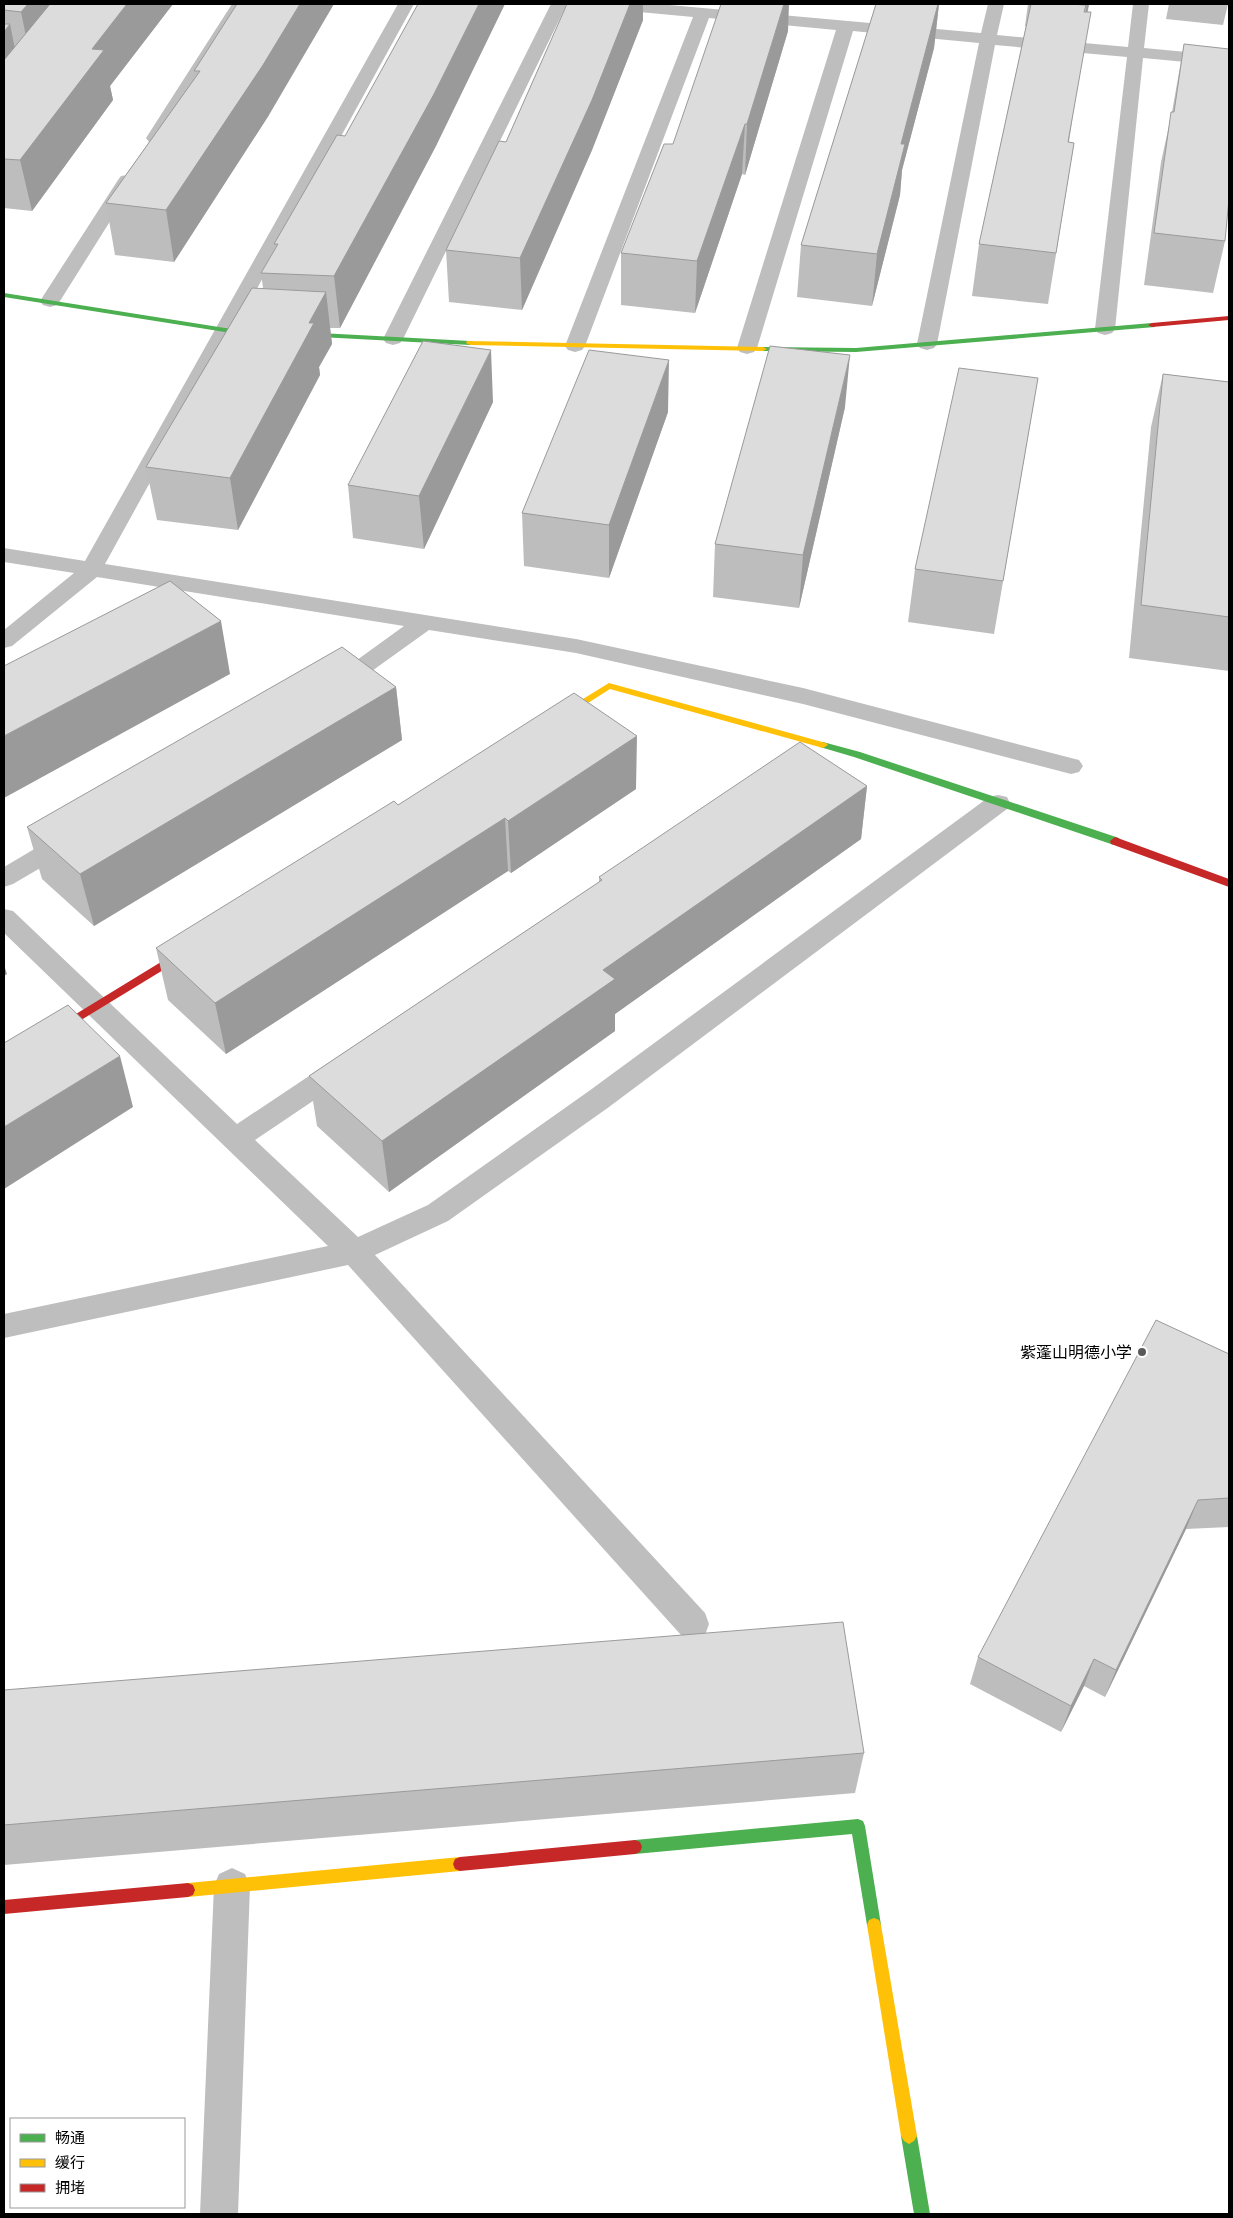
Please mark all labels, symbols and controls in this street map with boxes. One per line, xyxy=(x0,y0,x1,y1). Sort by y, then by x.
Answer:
place label: 紫蓬山明德小学 xyxy=(1020,1344,1132,1361)
marker: 紫蓬山明德小学 xyxy=(1136,1346,1148,1358)
legend xyxy=(10,2118,185,2208)
text: 畅通 xyxy=(55,2129,85,2146)
text: 缓行 xyxy=(55,2154,85,2171)
text: 拥堵 xyxy=(55,2179,85,2196)

